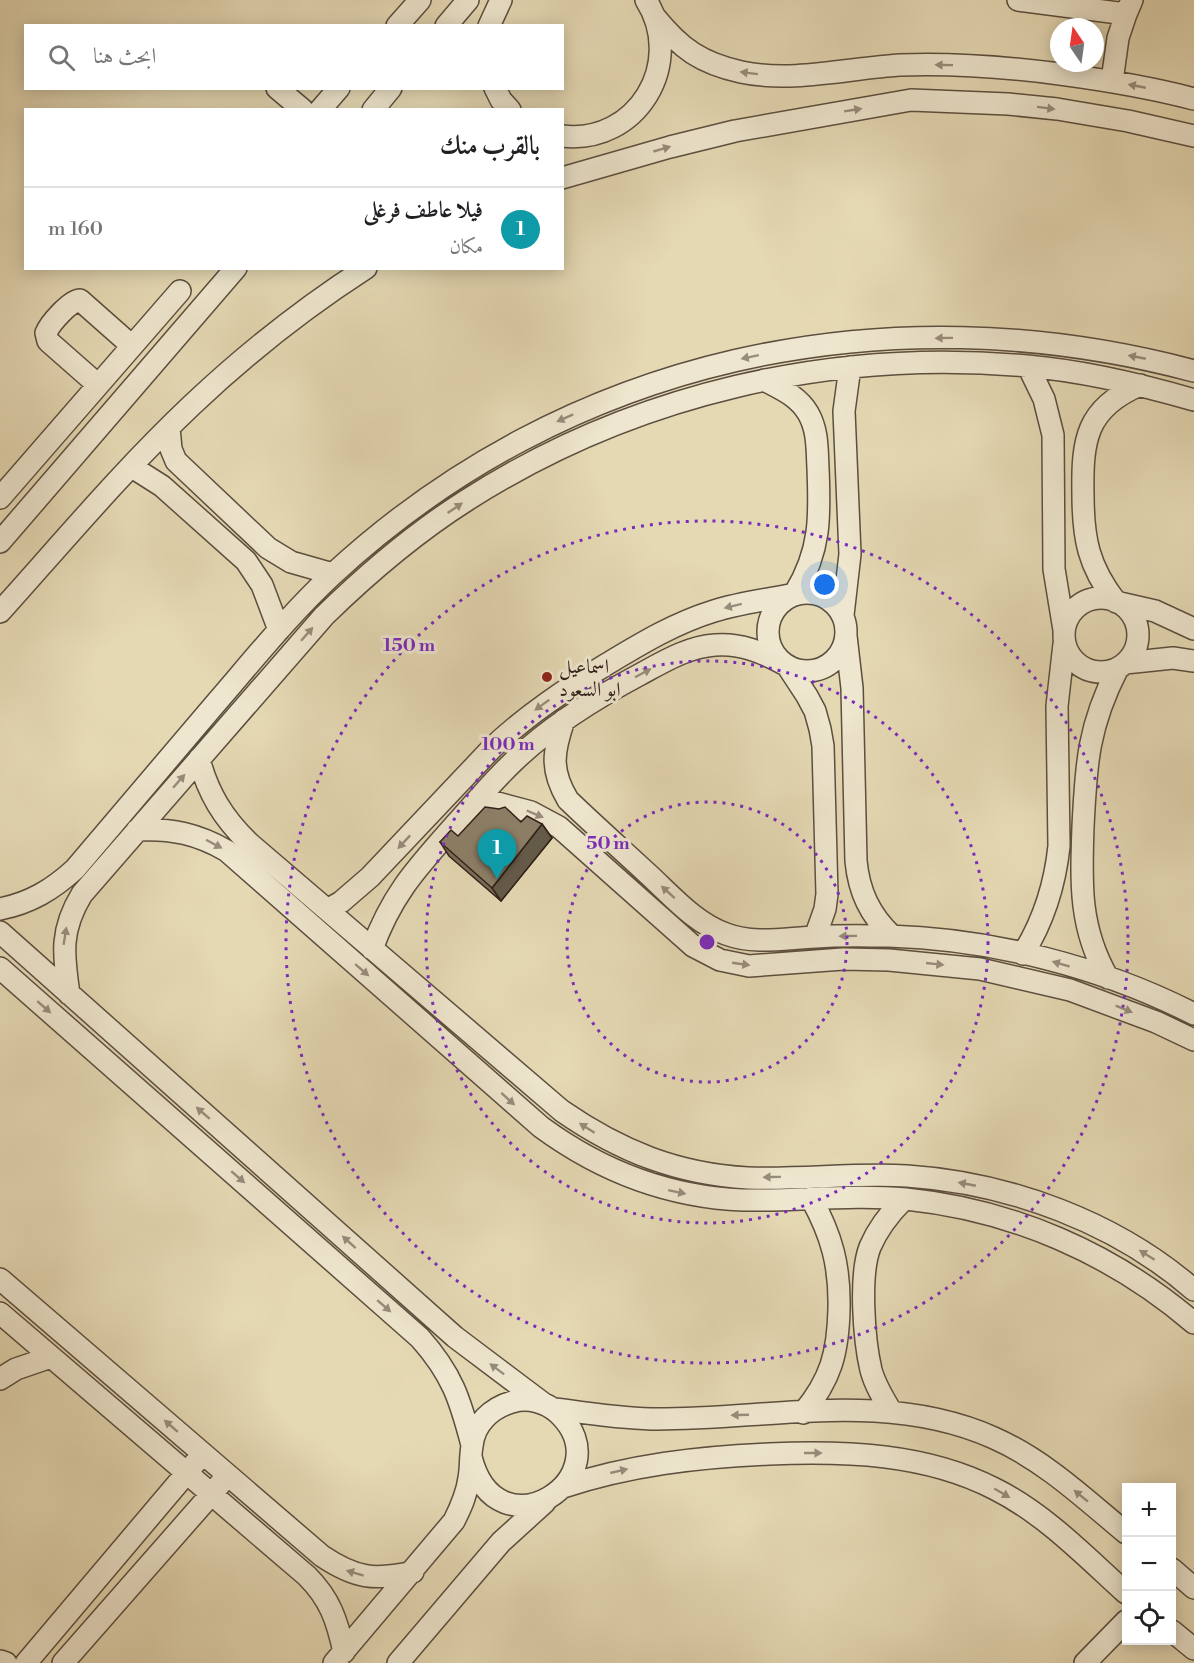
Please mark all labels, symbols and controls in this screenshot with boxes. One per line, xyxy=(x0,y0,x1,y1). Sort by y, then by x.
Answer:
north arrow xyxy=(1050,18,1104,72)
search box xyxy=(24,24,564,90)
icon: search xyxy=(45,41,78,74)
text: ابحث هنا xyxy=(93,43,156,70)
one-way arrow xyxy=(934,60,953,69)
one-way arrow xyxy=(740,68,759,78)
one-way arrow xyxy=(1127,81,1146,90)
one-way arrow xyxy=(1037,103,1056,113)
one-way arrow xyxy=(843,105,862,114)
text: بالقرب منك xyxy=(440,130,540,162)
one-way arrow xyxy=(653,144,671,153)
text: فيلا عاطف فرغلى xyxy=(363,197,483,224)
text: 160 m xyxy=(48,217,103,242)
text: 1 xyxy=(516,217,525,242)
text: مكان xyxy=(449,235,483,260)
one-way arrow xyxy=(934,333,953,343)
one-way arrow xyxy=(741,352,759,362)
one-way arrow xyxy=(1128,352,1147,361)
one-way arrow xyxy=(556,413,574,423)
one-way arrow xyxy=(447,502,463,514)
your location xyxy=(810,570,839,599)
one-way arrow xyxy=(724,602,742,612)
one-way arrow xyxy=(301,626,314,642)
text: 150 m xyxy=(383,634,436,657)
place label: اسماعيل ابو السعود xyxy=(559,655,621,703)
one-way arrow xyxy=(635,668,652,678)
marker: اسماعيل ابو السعود xyxy=(540,670,554,684)
one-way arrow xyxy=(535,699,551,711)
text: 100 m xyxy=(481,733,535,756)
one-way arrow xyxy=(172,774,185,789)
one-way arrow xyxy=(527,809,545,819)
pin: 1 xyxy=(478,830,516,879)
text: 50 m xyxy=(586,832,630,855)
one-way arrow xyxy=(398,834,411,849)
one-way arrow xyxy=(206,839,223,849)
one-way arrow xyxy=(661,886,676,899)
one-way arrow xyxy=(61,926,70,945)
one-way arrow xyxy=(838,931,857,941)
centre of rings xyxy=(697,932,717,952)
one-way arrow xyxy=(926,959,945,969)
one-way arrow xyxy=(1052,959,1070,968)
one-way arrow xyxy=(731,960,750,969)
one-way arrow xyxy=(354,963,369,976)
one-way arrow xyxy=(36,1000,52,1013)
one-way arrow xyxy=(1115,1005,1133,1014)
one-way arrow xyxy=(500,1092,515,1105)
one-way arrow xyxy=(196,1107,211,1120)
one-way arrow xyxy=(579,1122,595,1133)
one-way arrow xyxy=(230,1170,245,1184)
one-way arrow xyxy=(763,1172,782,1182)
one-way arrow xyxy=(957,1179,976,1188)
one-way arrow xyxy=(668,1187,686,1197)
one-way arrow xyxy=(342,1236,357,1249)
one-way arrow xyxy=(1139,1250,1155,1261)
one-way arrow xyxy=(376,1299,391,1312)
one-way arrow xyxy=(489,1363,505,1375)
one-way arrow xyxy=(731,1411,750,1420)
one-way arrow xyxy=(164,1420,179,1433)
one-way arrow xyxy=(804,1448,823,1458)
one-way arrow xyxy=(610,1465,629,1475)
map controls xyxy=(1122,1483,1176,1645)
button: + xyxy=(1122,1483,1176,1537)
one-way arrow xyxy=(994,1488,1011,1498)
one-way arrow xyxy=(1074,1490,1089,1503)
button: − xyxy=(1122,1537,1176,1591)
one-way arrow xyxy=(346,1568,364,1577)
button: locate xyxy=(1122,1591,1176,1645)

